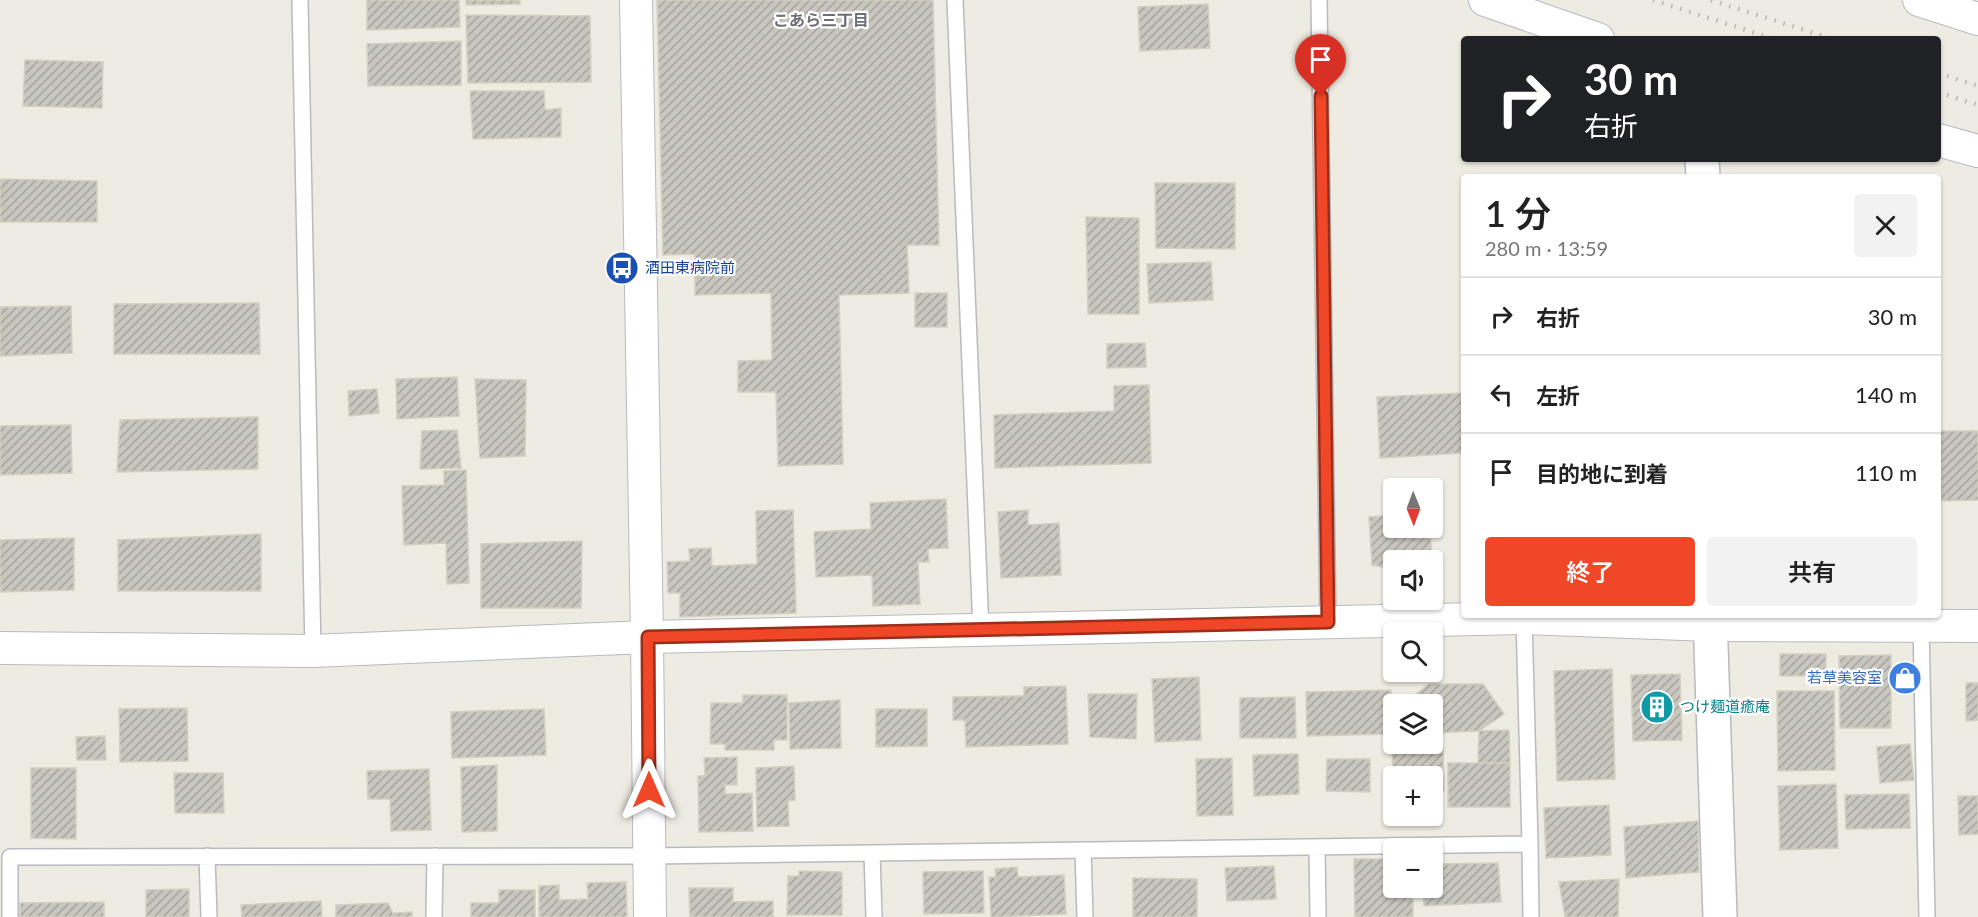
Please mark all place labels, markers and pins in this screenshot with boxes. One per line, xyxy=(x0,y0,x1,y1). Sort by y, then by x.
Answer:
pin xyxy=(1295,34,1346,96)
bus stop icon: 酒田東病院前 xyxy=(604,250,640,286)
place label: 酒田東病院前 xyxy=(645,258,735,276)
shop icon: 若草美容室 xyxy=(1887,660,1923,696)
place label: 若草美容室 xyxy=(1807,668,1882,686)
building icon: つけ麺道癒庵 xyxy=(1639,689,1675,725)
place label: つけ麺道癒庵 xyxy=(1680,697,1770,715)

